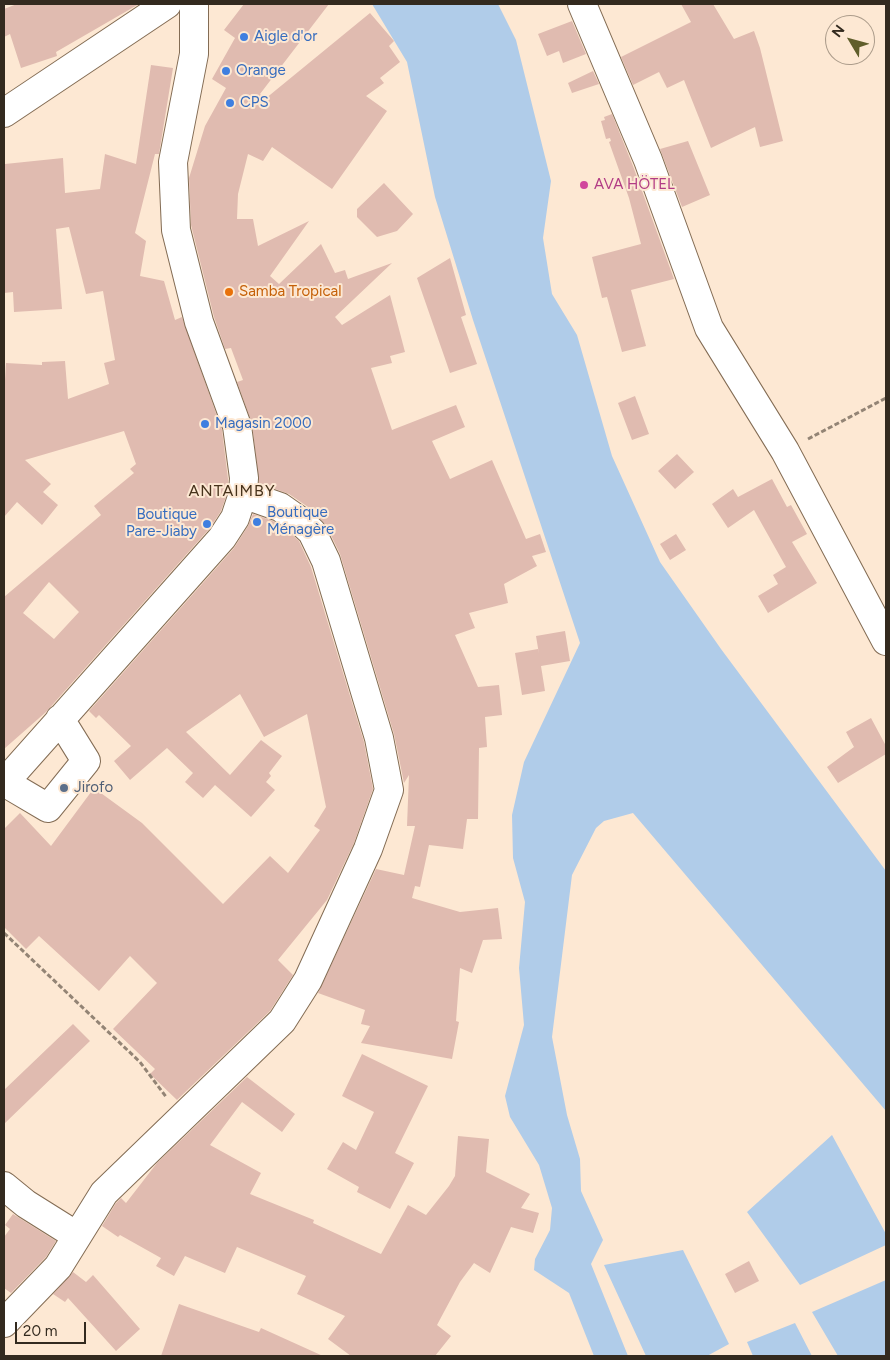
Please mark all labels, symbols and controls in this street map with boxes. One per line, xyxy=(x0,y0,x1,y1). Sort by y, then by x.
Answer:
north arrow xyxy=(825,15,875,65)
text: N xyxy=(828,22,848,41)
place label: Aigle d'or xyxy=(254,28,317,46)
marker: Aigle d'or xyxy=(238,31,250,43)
place label: Orange xyxy=(236,62,286,80)
marker: Orange xyxy=(220,65,232,77)
place label: CPS xyxy=(240,94,269,112)
marker: CPS xyxy=(224,97,236,109)
place label: AVA HÖTEL xyxy=(594,176,675,194)
marker: AVA HÖTEL xyxy=(578,179,590,191)
place label: Samba Tropical xyxy=(239,283,342,301)
marker: Samba Tropical xyxy=(223,286,235,298)
place label: Magasin 2000 xyxy=(215,415,312,433)
marker: Magasin 2000 xyxy=(199,418,211,430)
district label: ANTAIMBY xyxy=(187,481,277,501)
place label: Boutique Ménagère xyxy=(267,504,334,539)
place label: Boutique Pare-Jiaby xyxy=(126,506,197,541)
marker: Boutique Ménagère xyxy=(251,516,263,528)
marker: Boutique Pare-Jiaby xyxy=(201,518,213,530)
place label: Jirofo xyxy=(74,779,113,797)
marker: Jirofo xyxy=(58,782,70,794)
scale bar xyxy=(18,1312,89,1344)
text: 20 m xyxy=(23,1322,57,1340)

